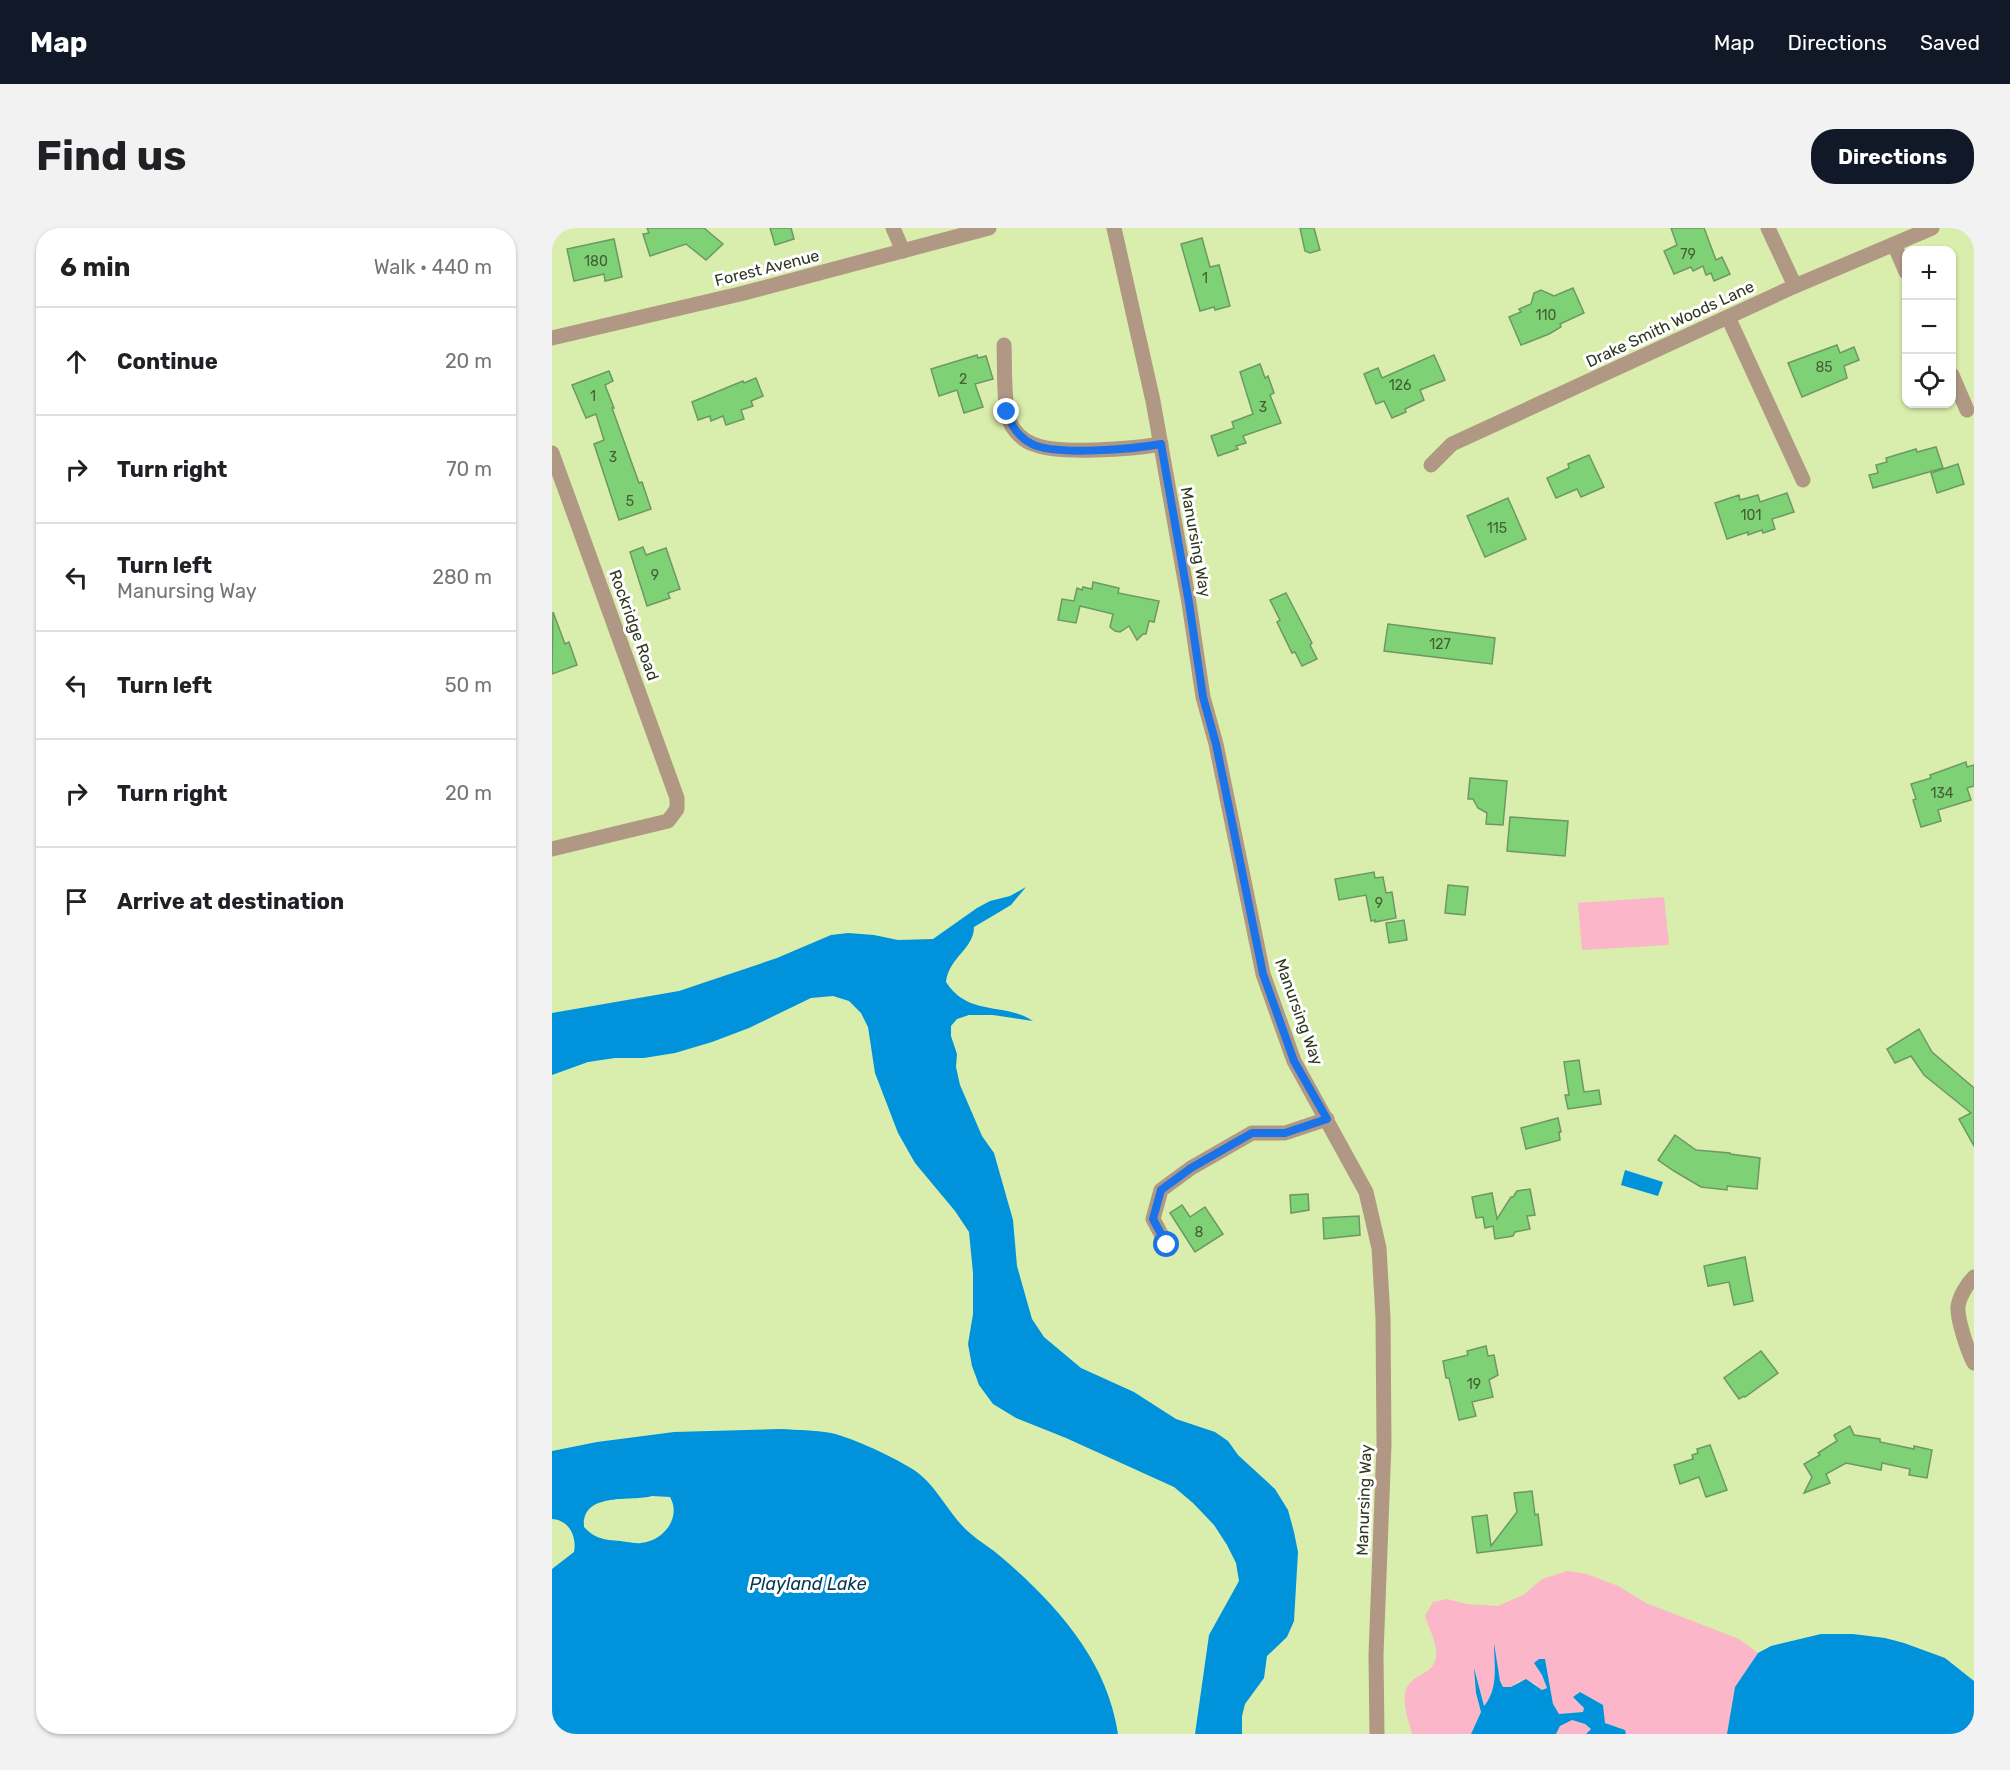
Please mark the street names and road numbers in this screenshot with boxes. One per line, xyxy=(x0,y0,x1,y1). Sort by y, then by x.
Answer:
street label: Forest Avenue xyxy=(713,246,821,290)
street label: Drake Smith Woods Lane xyxy=(1583,277,1757,371)
street label: Manursing Way xyxy=(1177,485,1215,599)
street label: Rockridge Road xyxy=(605,567,663,683)
street label: Manursing Way xyxy=(1271,956,1327,1068)
street label: Manursing Way xyxy=(1353,1444,1375,1556)

